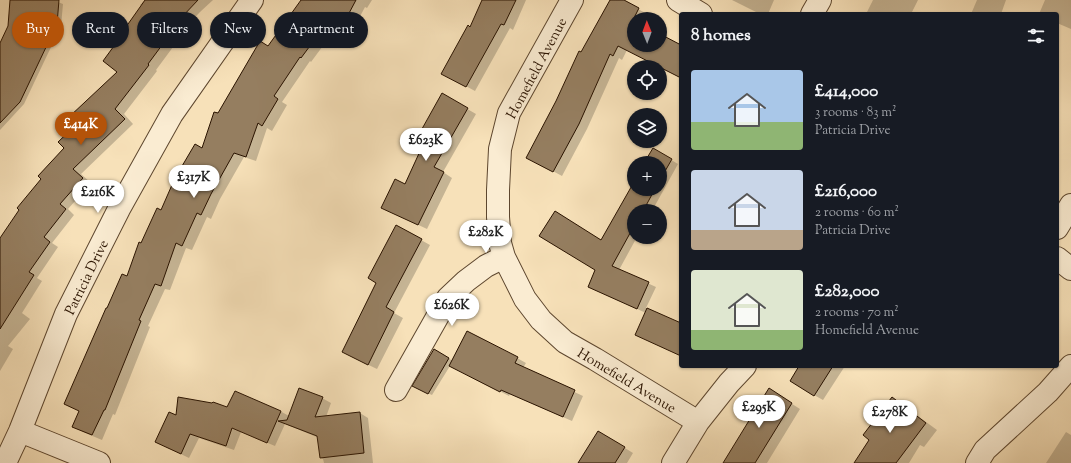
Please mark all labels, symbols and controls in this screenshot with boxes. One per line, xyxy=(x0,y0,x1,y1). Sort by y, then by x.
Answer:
chip: Buy xyxy=(12,12,64,48)
chip: Rent xyxy=(72,12,129,48)
chip: Filters xyxy=(137,12,202,48)
chip: New xyxy=(210,12,266,48)
chip: Apartment xyxy=(274,12,368,48)
north arrow xyxy=(627,12,667,52)
map controls xyxy=(627,12,667,244)
street label: Homefield Avenue xyxy=(503,15,573,123)
text: 8 homes xyxy=(691,24,751,48)
icon: filters xyxy=(1025,25,1047,47)
button: locate xyxy=(627,60,667,100)
text: £414,000 xyxy=(815,80,878,104)
icon: home xyxy=(723,86,771,134)
text: 3 rooms · 83 m² xyxy=(815,104,896,122)
button: layers xyxy=(627,108,667,148)
pin: £414K xyxy=(53,112,109,146)
text: £414K xyxy=(64,116,98,134)
text: Patricia Drive xyxy=(815,122,891,140)
pin: £623K xyxy=(398,128,454,162)
text: £623K xyxy=(409,132,443,150)
button: + xyxy=(627,156,667,196)
pin: £317K xyxy=(166,165,222,199)
text: £317K xyxy=(178,169,210,187)
pin: £216K xyxy=(70,180,126,214)
text: £216,000 xyxy=(815,180,877,204)
text: £216K xyxy=(81,184,115,202)
icon: home xyxy=(723,186,771,234)
button: − xyxy=(627,204,667,244)
text: 2 rooms · 60 m² xyxy=(815,204,899,222)
pin: £282K xyxy=(458,220,514,254)
text: Patricia Drive xyxy=(815,222,891,240)
text: £282K xyxy=(468,224,504,242)
street label: Patricia Drive xyxy=(61,237,115,319)
text: £282,000 xyxy=(815,280,879,304)
icon: home xyxy=(723,286,771,334)
pin: £626K xyxy=(424,293,480,327)
text: £626K xyxy=(434,297,470,315)
text: 2 rooms · 70 m² xyxy=(815,304,899,322)
text: Homefield Avenue xyxy=(815,322,919,340)
street label: Homefield Avenue xyxy=(573,344,679,419)
pin: £295K xyxy=(731,395,787,429)
text: £295K xyxy=(742,399,776,417)
pin: £278K xyxy=(862,400,918,434)
text: £278K xyxy=(872,404,908,422)

